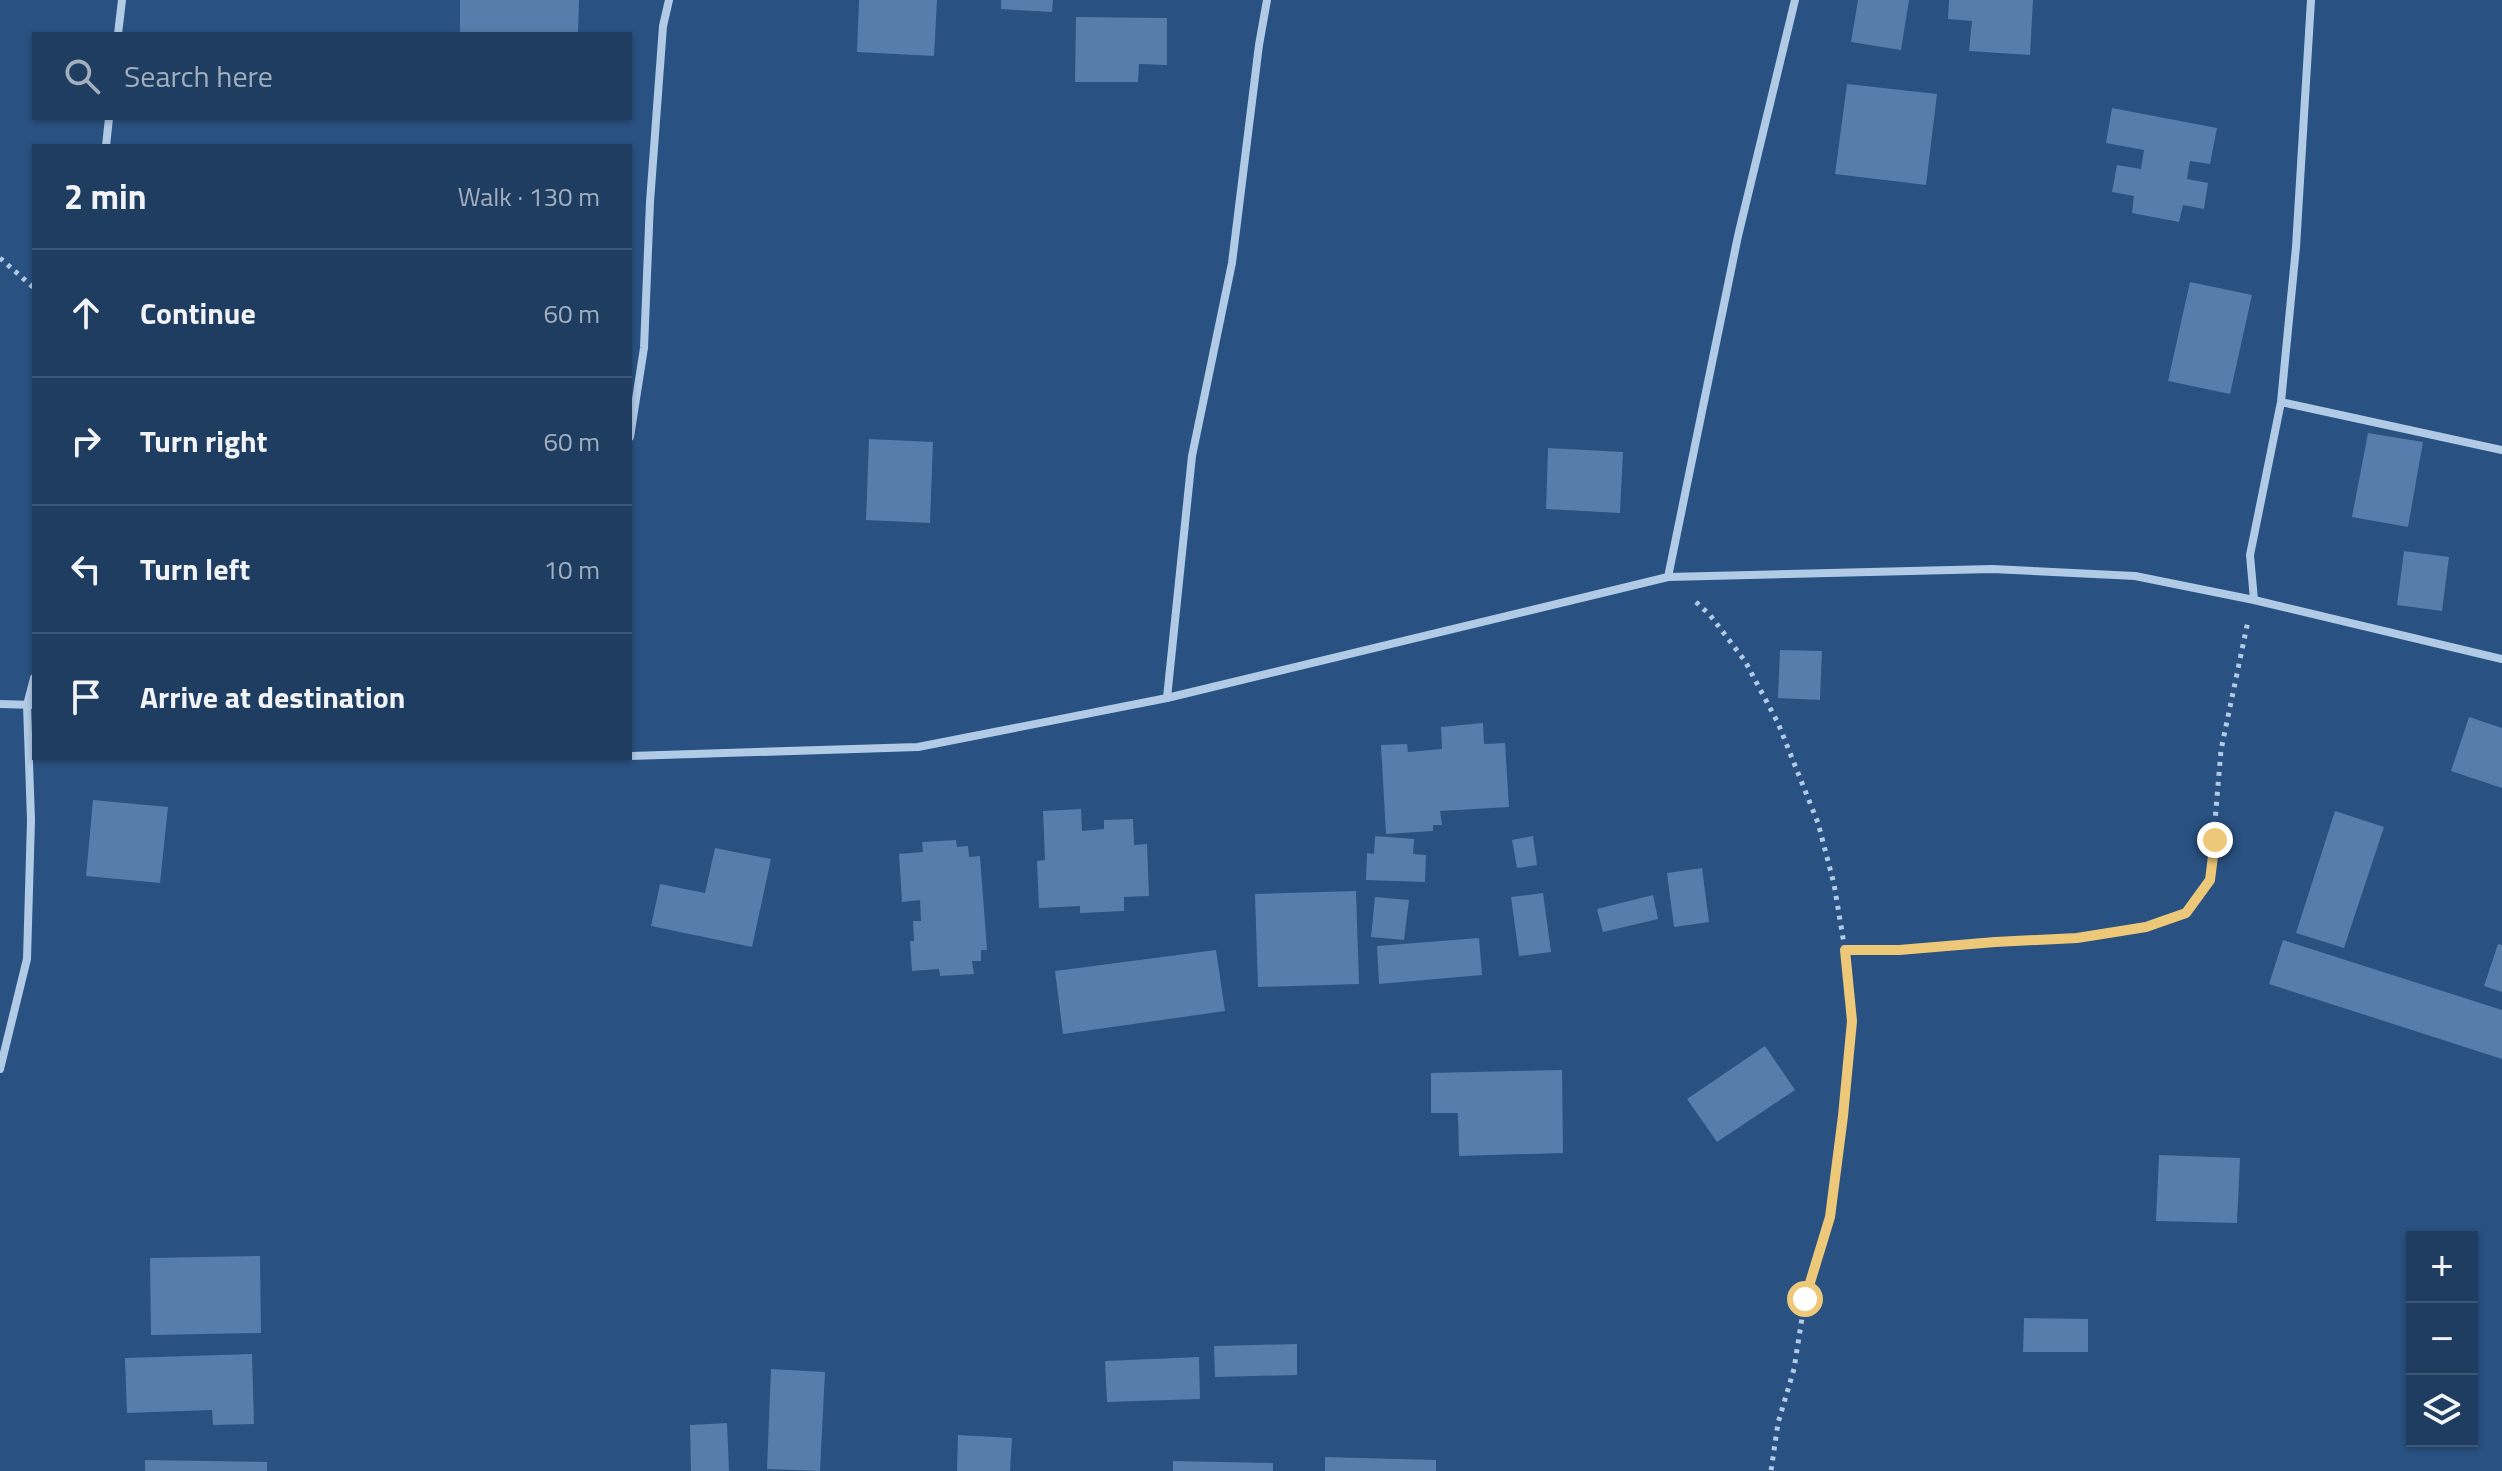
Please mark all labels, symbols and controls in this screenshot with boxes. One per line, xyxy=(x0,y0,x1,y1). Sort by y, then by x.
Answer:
search box xyxy=(32,32,632,120)
text: Search here xyxy=(124,53,273,99)
icon: search xyxy=(60,54,104,98)
text: 2 min xyxy=(64,170,147,222)
text: Walk · 130 m xyxy=(458,177,600,216)
text: Continue xyxy=(140,290,256,336)
icon: ahead xyxy=(64,291,108,335)
text: 60 m xyxy=(543,294,600,333)
text: Turn right xyxy=(140,418,268,464)
icon: right xyxy=(64,419,108,463)
text: 60 m xyxy=(543,422,600,461)
text: Turn left xyxy=(140,546,250,592)
icon: left xyxy=(64,547,108,591)
text: 10 m xyxy=(543,550,600,589)
text: Arrive at destination xyxy=(140,674,405,720)
icon: arrive xyxy=(64,675,108,719)
route end xyxy=(2197,822,2233,858)
map controls xyxy=(2406,1231,2478,1447)
button: + xyxy=(2406,1231,2478,1303)
route start xyxy=(1787,1281,1823,1317)
button: − xyxy=(2406,1303,2478,1375)
button: layers xyxy=(2406,1375,2478,1447)

